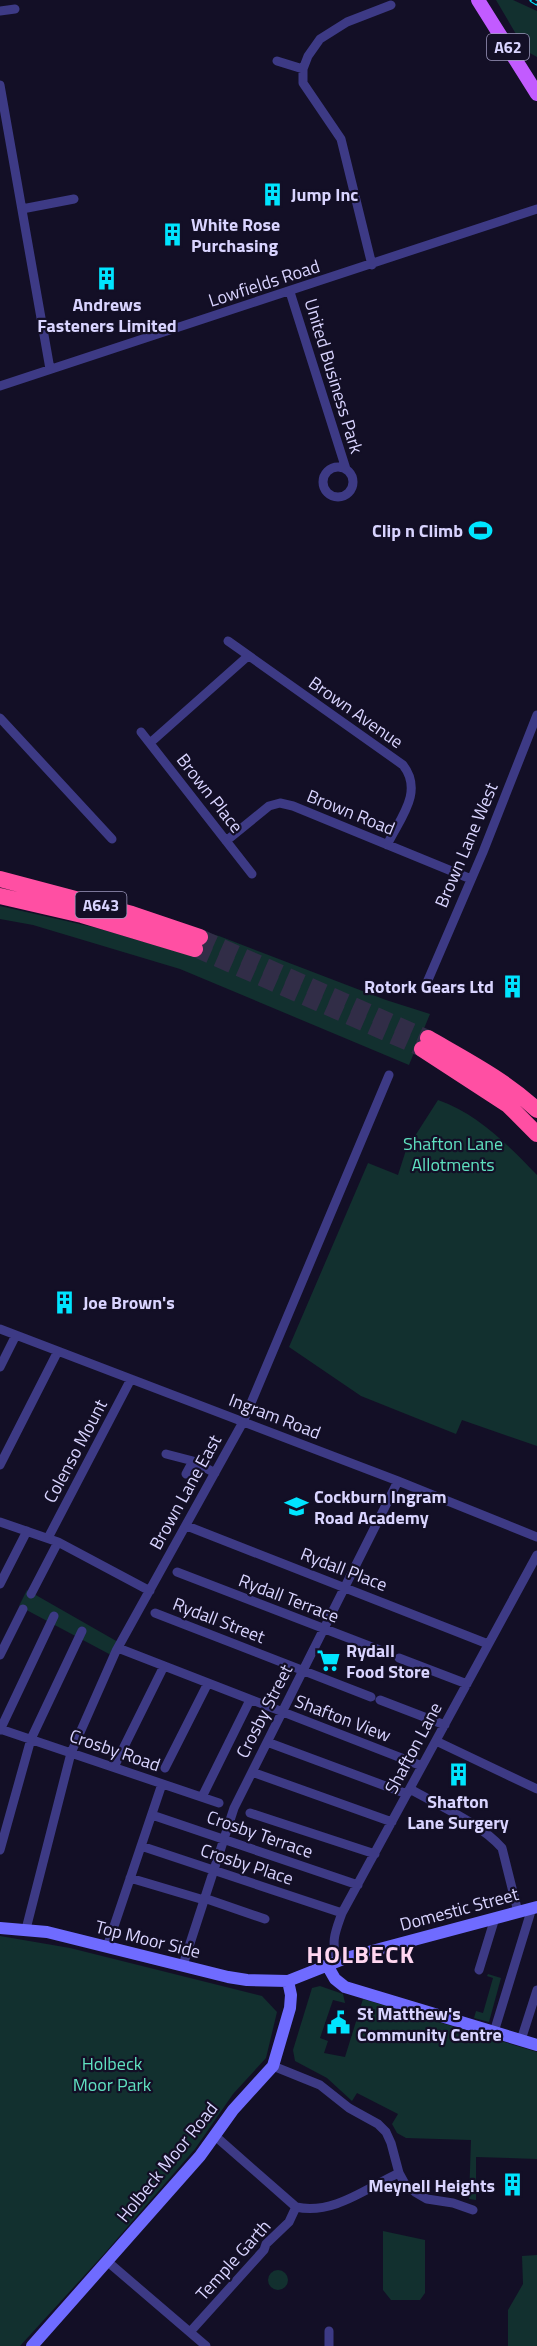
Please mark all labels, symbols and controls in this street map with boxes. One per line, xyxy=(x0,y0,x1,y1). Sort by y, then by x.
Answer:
road number: A62 xyxy=(487,34,529,60)
building icon: Jump Inc xyxy=(260,181,286,207)
place label: Jump Inc xyxy=(291,181,358,208)
place label: White Rose Purchasing xyxy=(191,211,280,259)
building icon: White Rose Purchasing xyxy=(160,221,186,247)
street label: Lowfields Road xyxy=(205,252,323,314)
building icon: Andrews Fasteners Limited xyxy=(94,265,120,291)
place label: Andrews Fasteners Limited xyxy=(37,291,177,339)
street label: United Business Park xyxy=(298,295,371,457)
place label: Clip n Climb xyxy=(372,517,463,544)
sports icon: Clip n Climb xyxy=(468,517,494,543)
street label: Brown Avenue xyxy=(303,669,409,755)
street label: Brown Place xyxy=(170,747,250,839)
street label: Brown Lane West xyxy=(427,778,505,912)
street label: Brown Road xyxy=(303,782,399,842)
road number: A643 xyxy=(76,892,126,918)
place label: Rotork Gears Ltd xyxy=(364,973,494,1000)
building icon: Rotork Gears Ltd xyxy=(499,973,525,999)
park label: Shafton Lane Allotments xyxy=(403,1130,503,1178)
building icon: Joe Brown's xyxy=(52,1289,78,1315)
place label: Joe Brown's xyxy=(83,1289,175,1316)
street label: Ingram Road xyxy=(225,1386,325,1446)
street label: Colenso Mount xyxy=(36,1394,114,1508)
street label: Brown Lane East xyxy=(142,1429,228,1554)
place label: Cockburn Ingram Road Academy xyxy=(314,1483,447,1531)
school or university icon: Cockburn Ingram Road Academy xyxy=(283,1493,309,1519)
street label: Rydall Place xyxy=(297,1540,391,1598)
street label: Rydall Terrace xyxy=(235,1566,343,1630)
street label: Rydall Street xyxy=(169,1590,270,1650)
place label: Rydall Food Store xyxy=(346,1637,430,1685)
supermarket icon: Rydall Food Store xyxy=(315,1647,341,1673)
street label: Crosby Street xyxy=(229,1659,299,1763)
street label: Shafton View xyxy=(291,1687,395,1749)
street label: Shafton Lane xyxy=(378,1697,448,1799)
street label: Crosby Road xyxy=(66,1722,164,1778)
building icon: Shafton Lane Surgery xyxy=(445,1762,471,1788)
place label: Shafton Lane Surgery xyxy=(407,1788,509,1836)
street label: Crosby Terrace xyxy=(203,1803,317,1865)
street label: Crosby Place xyxy=(197,1836,297,1892)
street label: Domestic Street xyxy=(397,1880,522,1938)
street label: Top Moor Side xyxy=(93,1913,203,1965)
district label: HOLBECK xyxy=(307,1936,415,1972)
place label: St Matthew's Community Centre xyxy=(357,2000,502,2048)
public building icon: St Matthew's Community Centre xyxy=(326,2010,352,2036)
park label: Holbeck Moor Park xyxy=(73,2050,152,2098)
street label: Holbeck Moor Road xyxy=(110,2096,224,2228)
place label: Meynell Heights xyxy=(368,2172,495,2199)
building icon: Meynell Heights xyxy=(500,2172,526,2198)
street label: Temple Garth xyxy=(189,2213,277,2307)

